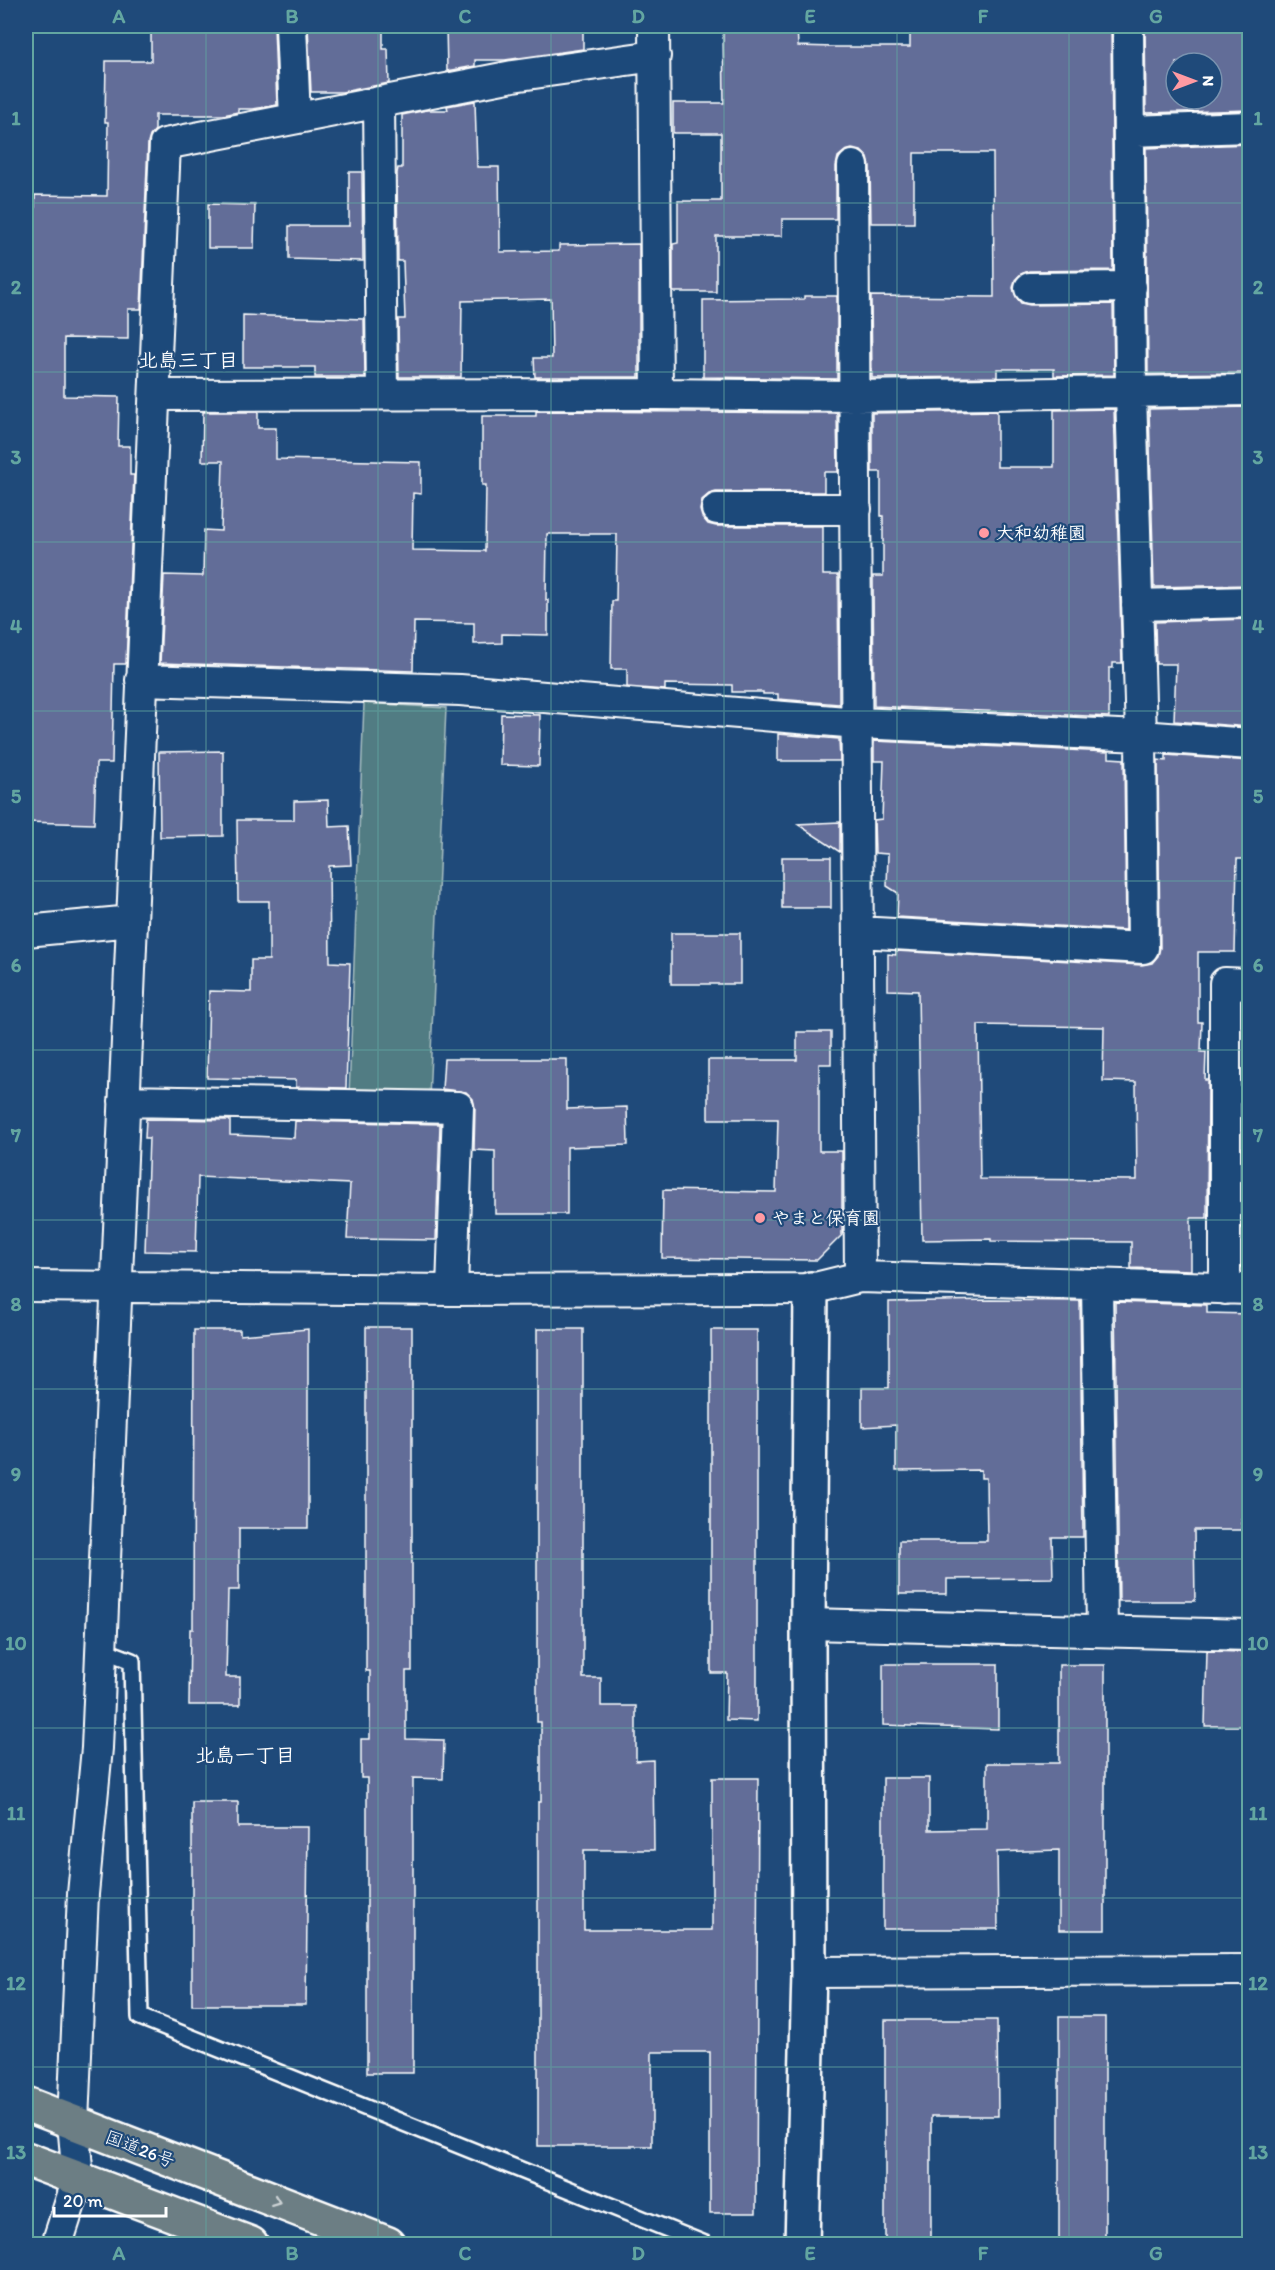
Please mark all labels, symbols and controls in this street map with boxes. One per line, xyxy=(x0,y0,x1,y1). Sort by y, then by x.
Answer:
text: A xyxy=(112,4,126,28)
text: B xyxy=(286,4,299,28)
text: C xyxy=(459,4,472,28)
text: D xyxy=(631,4,645,28)
text: E xyxy=(804,4,816,28)
text: F xyxy=(978,4,989,28)
text: G xyxy=(1149,4,1163,28)
north arrow xyxy=(1164,51,1224,111)
text: N xyxy=(1199,76,1218,86)
text: 1 xyxy=(11,106,21,130)
text: 1 xyxy=(1253,106,1263,130)
text: 2 xyxy=(11,275,22,299)
text: 2 xyxy=(1253,275,1264,299)
district label: 北島三丁目 xyxy=(138,348,238,372)
text: 3 xyxy=(11,445,22,469)
text: 3 xyxy=(1253,445,1264,469)
place label: 大和幼稚園 xyxy=(996,522,1086,544)
marker: 大和幼稚園 xyxy=(977,526,991,540)
text: 4 xyxy=(10,614,22,638)
text: 4 xyxy=(1252,614,1264,638)
text: 5 xyxy=(11,784,22,808)
text: 5 xyxy=(1253,784,1264,808)
text: 6 xyxy=(11,953,22,977)
text: 6 xyxy=(1253,953,1264,977)
text: 7 xyxy=(10,1123,21,1147)
text: 7 xyxy=(1252,1123,1263,1147)
place label: やまと保育園 xyxy=(772,1207,880,1229)
marker: やまと保育園 xyxy=(753,1211,767,1225)
text: 8 xyxy=(11,1292,22,1316)
text: 8 xyxy=(1253,1292,1264,1316)
text: 9 xyxy=(11,1462,21,1486)
text: 9 xyxy=(1253,1462,1263,1486)
text: 10 xyxy=(5,1631,27,1655)
text: 10 xyxy=(1247,1631,1269,1655)
district label: 北島一丁目 xyxy=(195,1743,295,1767)
text: 11 xyxy=(7,1801,26,1825)
text: 11 xyxy=(1249,1801,1268,1825)
text: 12 xyxy=(6,1971,26,1995)
text: 12 xyxy=(1248,1971,1268,1995)
street label: 国道26号 xyxy=(102,2126,178,2172)
text: 13 xyxy=(6,2140,26,2164)
text: 13 xyxy=(1248,2140,1268,2164)
scale bar xyxy=(54,2180,166,2218)
text: 20 m xyxy=(63,2190,103,2212)
one-way arrow xyxy=(270,2194,280,2207)
text: A xyxy=(112,2241,126,2265)
text: B xyxy=(286,2241,299,2265)
text: C xyxy=(459,2241,472,2265)
text: D xyxy=(631,2241,645,2265)
text: E xyxy=(804,2241,816,2265)
text: F xyxy=(978,2241,989,2265)
text: G xyxy=(1149,2241,1163,2265)

